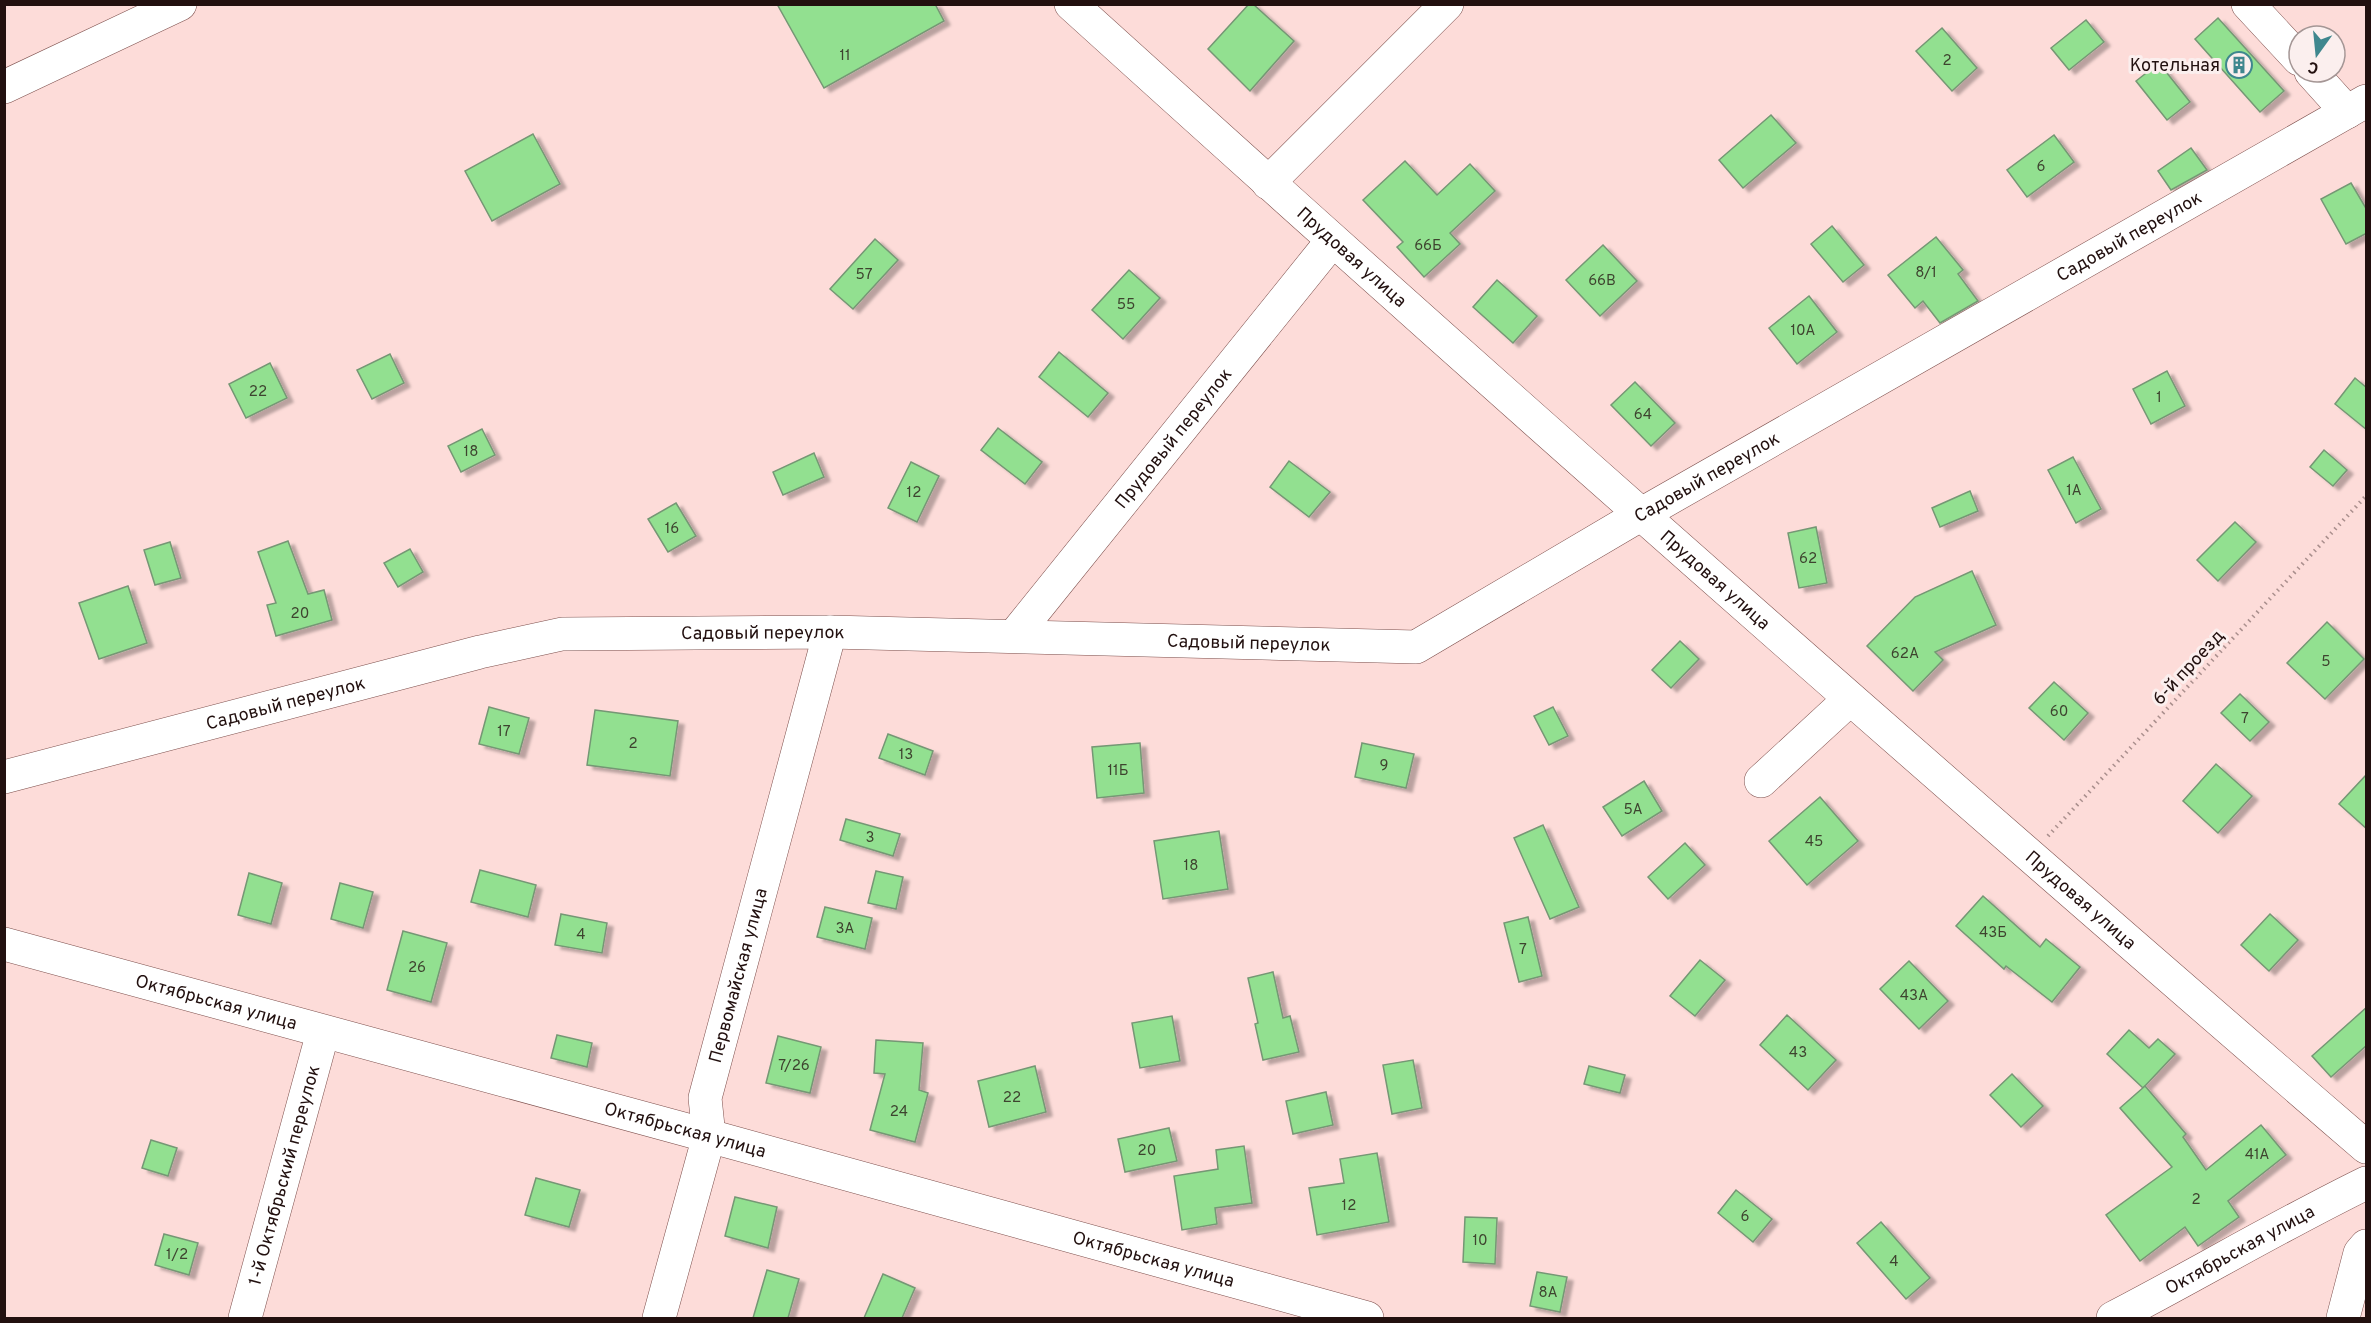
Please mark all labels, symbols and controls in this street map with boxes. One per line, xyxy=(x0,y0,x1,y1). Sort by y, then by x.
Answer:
north arrow xyxy=(2287,24,2347,84)
house number: 11 xyxy=(839,47,851,66)
building icon: Котельная xyxy=(2224,50,2254,80)
house number: 2 xyxy=(1942,52,1952,71)
place label: Котельная xyxy=(2130,55,2220,78)
text: С xyxy=(2306,56,2321,78)
house number: 6 xyxy=(2037,158,2046,177)
street label: Садовый переулок xyxy=(2053,187,2206,288)
street label: Прудовая улица xyxy=(1291,203,1411,313)
house number: 66Б xyxy=(1414,237,1442,256)
house number: 8/1 xyxy=(1915,264,1937,283)
house number: 57 xyxy=(856,266,873,285)
house number: 66В xyxy=(1588,272,1616,291)
house number: 55 xyxy=(1117,296,1135,315)
house number: 10А xyxy=(1791,322,1815,341)
street label: Прудовый переулок xyxy=(1111,364,1238,514)
house number: 22 xyxy=(249,383,267,402)
house number: 1 xyxy=(2156,389,2162,408)
house number: 64 xyxy=(1634,406,1652,425)
street label: Садовый переулок xyxy=(1631,428,1784,529)
house number: 18 xyxy=(464,443,478,462)
house number: 1А xyxy=(2066,482,2082,501)
house number: 12 xyxy=(907,484,921,503)
house number: 16 xyxy=(665,520,679,539)
street label: Прудовая улица xyxy=(1654,526,1774,636)
house number: 62 xyxy=(1799,550,1817,569)
house number: 20 xyxy=(291,605,309,624)
street label: Садовый переулок xyxy=(681,622,845,646)
street label: 6-й проезд xyxy=(2148,625,2230,711)
street label: Садовый переулок xyxy=(1167,631,1331,658)
house number: 62А xyxy=(1891,645,1919,664)
house number: 5 xyxy=(2321,653,2331,672)
street label: Садовый переулок xyxy=(204,673,368,736)
house number: 60 xyxy=(2050,703,2068,722)
house number: 7 xyxy=(2241,710,2249,729)
house number: 17 xyxy=(497,723,511,742)
house number: 2 xyxy=(628,735,638,754)
house number: 13 xyxy=(899,746,913,765)
house number: 9 xyxy=(1380,757,1388,776)
house number: 11Б xyxy=(1108,762,1128,781)
house number: 5А xyxy=(1623,801,1643,820)
house number: 3 xyxy=(865,829,875,848)
house number: 45 xyxy=(1805,833,1823,852)
street label: Прудовая улица xyxy=(2020,847,2140,956)
house number: 18 xyxy=(1184,857,1198,876)
street label: Первомайская улица xyxy=(705,886,774,1066)
house number: 3А xyxy=(835,920,855,939)
house number: 43Б xyxy=(1979,924,2007,943)
house number: 4 xyxy=(576,926,586,945)
house number: 7 xyxy=(1519,941,1527,960)
house number: 26 xyxy=(408,959,426,978)
street label: Октябрьская улица xyxy=(132,970,299,1036)
house number: 43А xyxy=(1900,987,1928,1006)
house number: 43 xyxy=(1789,1044,1807,1063)
house number: 7/26 xyxy=(778,1057,810,1076)
street label: 1-й Октябрьский переулок xyxy=(244,1063,326,1288)
house number: 22 xyxy=(1003,1089,1021,1108)
street label: Октябрьская улица xyxy=(601,1098,768,1164)
house number: 24 xyxy=(890,1103,908,1122)
house number: 20 xyxy=(1138,1142,1156,1161)
house number: 41А xyxy=(2245,1146,2269,1165)
house number: 2 xyxy=(2191,1191,2201,1210)
house number: 12 xyxy=(1342,1197,1356,1216)
street label: Октябрьская улица xyxy=(2162,1201,2319,1301)
house number: 6 xyxy=(1741,1208,1750,1227)
street label: Октябрьская улица xyxy=(1070,1227,1237,1294)
house number: 10 xyxy=(1472,1232,1488,1251)
house number: 1/2 xyxy=(166,1246,188,1265)
house number: 4 xyxy=(1889,1253,1899,1272)
house number: 8А xyxy=(1538,1284,1558,1303)

